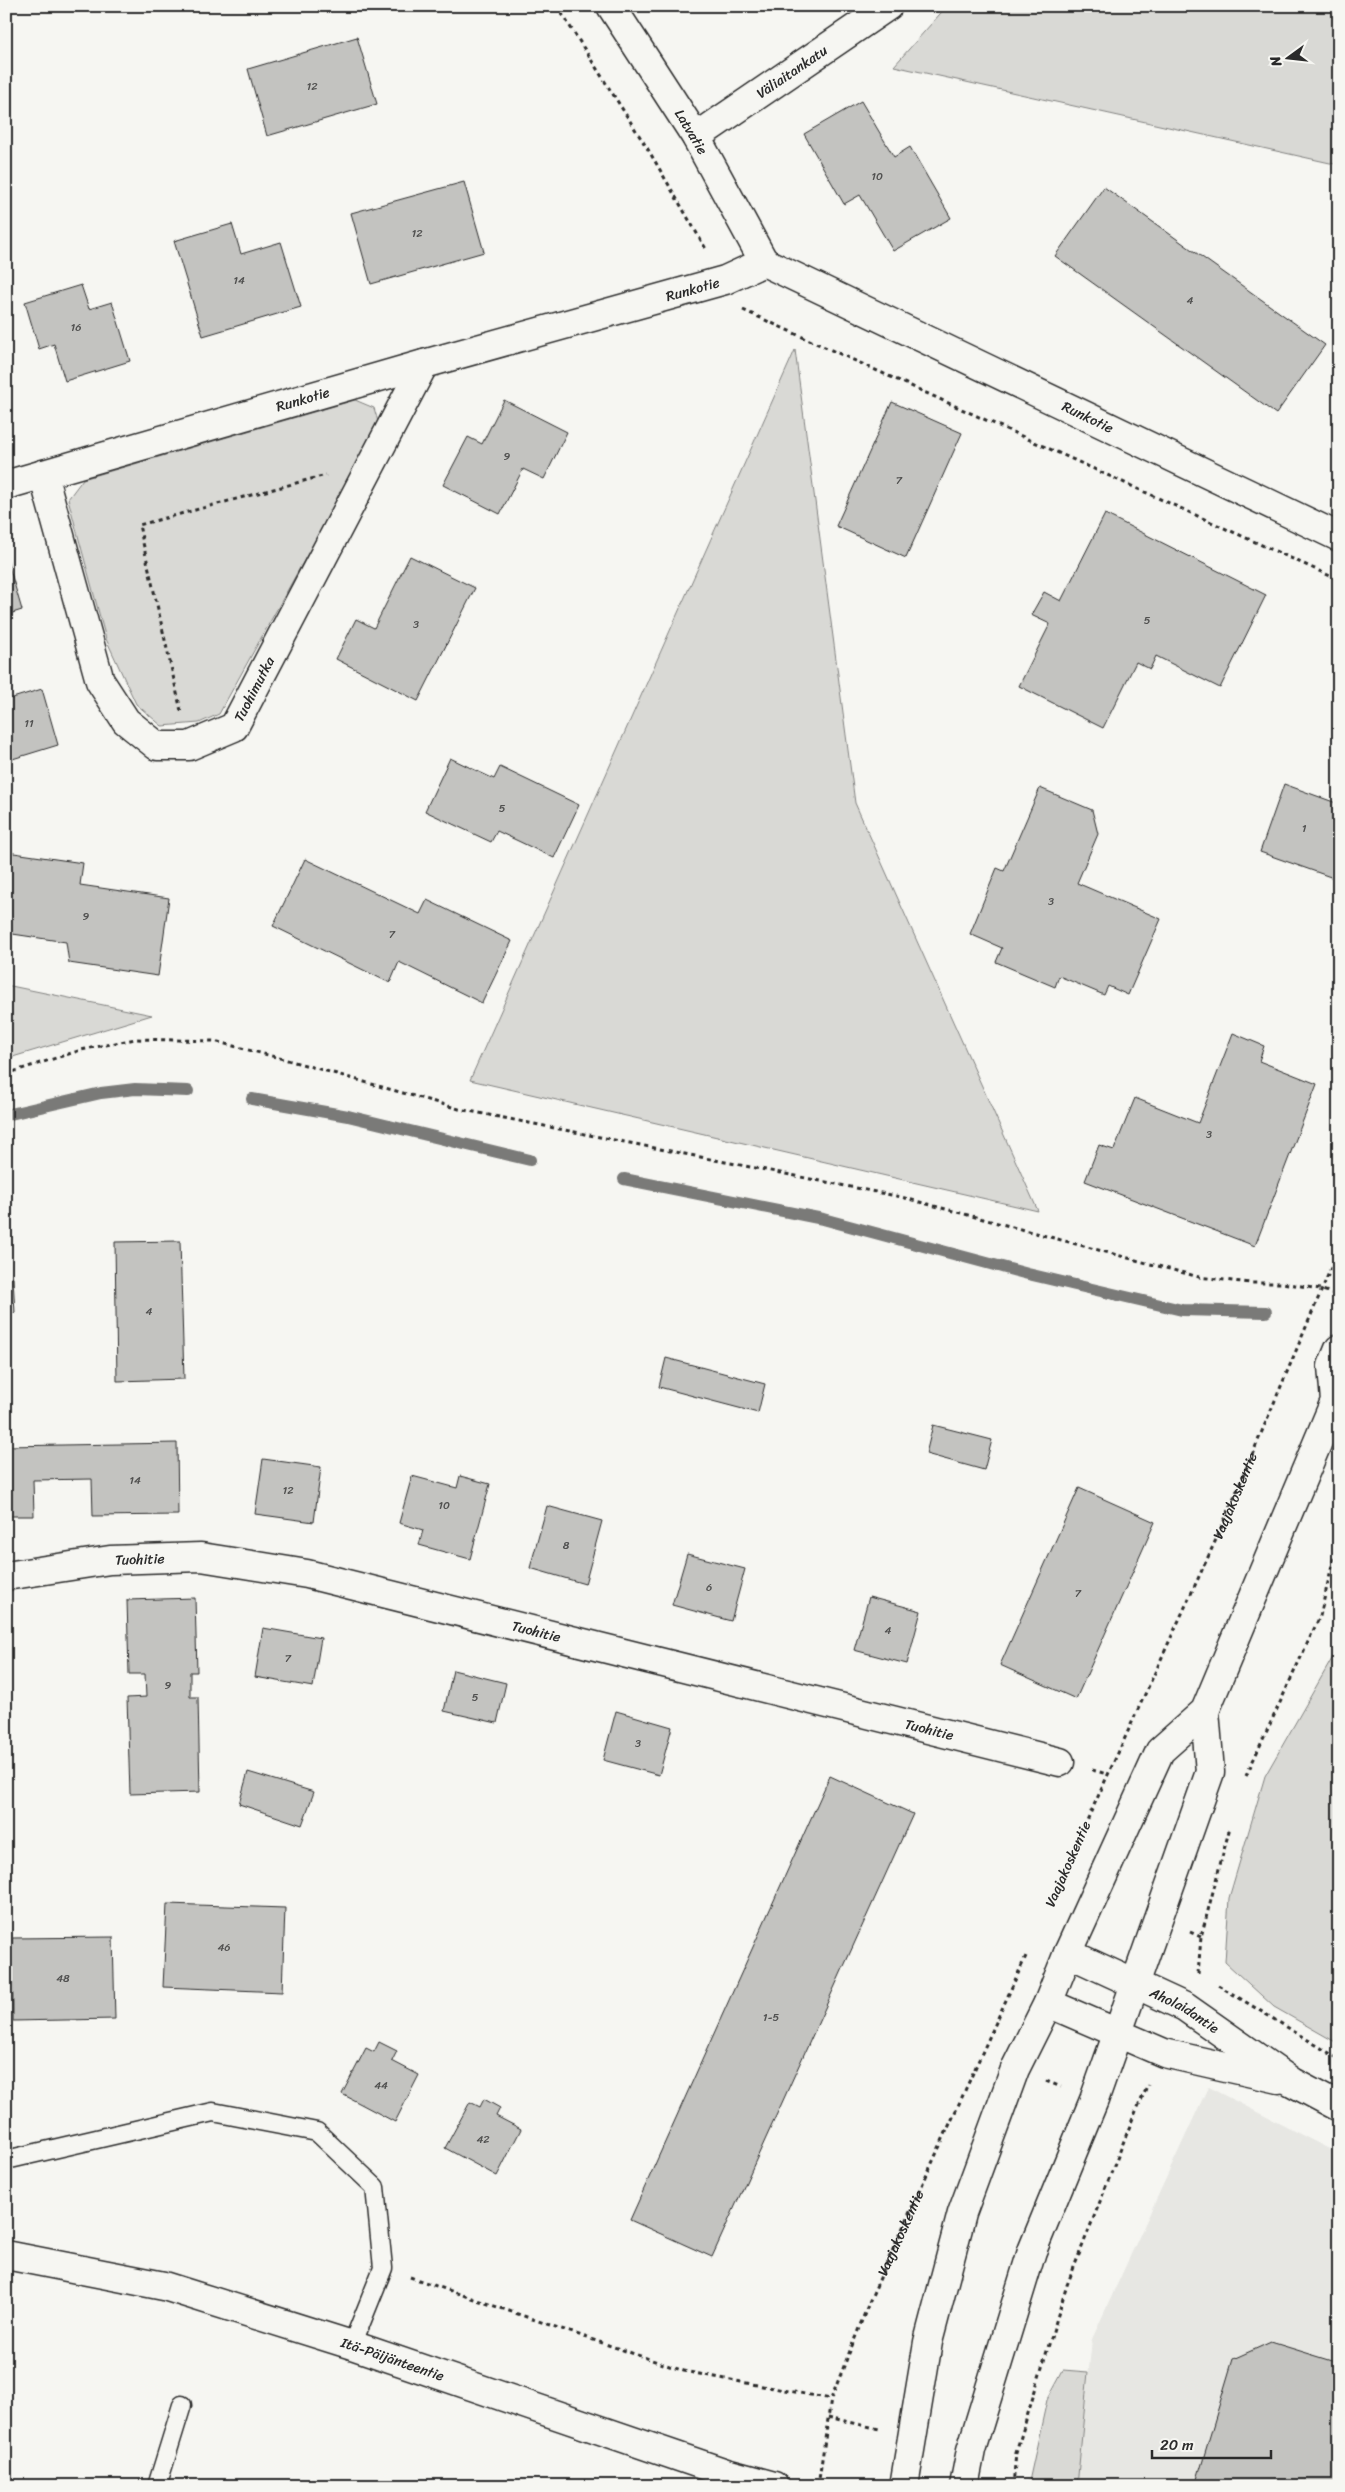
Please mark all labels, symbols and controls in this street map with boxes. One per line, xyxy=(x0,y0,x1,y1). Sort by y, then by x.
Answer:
north arrow xyxy=(1262,32,1312,82)
street label: Väliaitankatu xyxy=(751,38,833,105)
text: N xyxy=(1263,53,1290,70)
house number: 12 xyxy=(306,77,318,96)
street label: Latvatie xyxy=(667,104,715,160)
house number: 10 xyxy=(871,167,883,186)
house number: 12 xyxy=(411,224,423,243)
street label: Runkotie xyxy=(663,270,722,308)
house number: 14 xyxy=(233,271,245,290)
house number: 4 xyxy=(1187,291,1194,310)
house number: 16 xyxy=(71,318,81,337)
street label: Runkotie xyxy=(273,379,333,419)
street label: Runkotie xyxy=(1058,394,1118,440)
house number: 9 xyxy=(504,447,511,466)
house number: 7 xyxy=(896,471,903,490)
house number: 5 xyxy=(1144,611,1151,630)
house number: 3 xyxy=(413,615,419,634)
street label: Tuohimutka xyxy=(226,651,282,726)
house number: 11 xyxy=(24,714,34,733)
house number: 5 xyxy=(499,799,506,818)
house number: 1 xyxy=(1302,819,1307,838)
house number: 3 xyxy=(1048,892,1054,911)
house number: 9 xyxy=(83,907,90,926)
house number: 7 xyxy=(389,925,396,944)
house number: 3 xyxy=(1206,1125,1212,1144)
house number: 4 xyxy=(146,1302,153,1321)
street label: Vaajakoskentie xyxy=(1205,1448,1264,1543)
house number: 14 xyxy=(129,1471,141,1490)
house number: 12 xyxy=(282,1481,294,1500)
house number: 10 xyxy=(438,1496,450,1515)
house number: 8 xyxy=(563,1536,570,1555)
street label: Tuohitie xyxy=(115,1546,165,1572)
house number: 6 xyxy=(706,1578,712,1597)
house number: 7 xyxy=(1075,1584,1082,1603)
street label: Tuohitie xyxy=(509,1613,563,1649)
house number: 4 xyxy=(885,1621,892,1640)
house number: 7 xyxy=(285,1649,292,1668)
house number: 9 xyxy=(165,1676,172,1695)
house number: 5 xyxy=(472,1688,479,1707)
street label: Tuohitie xyxy=(902,1711,956,1747)
house number: 3 xyxy=(635,1734,641,1753)
street label: Vaajakoskentie xyxy=(1038,1817,1098,1911)
house number: 46 xyxy=(217,1938,231,1957)
house number: 48 xyxy=(56,1969,70,1988)
street label: Aholaidantie xyxy=(1145,1980,1225,2040)
house number: 1-5 xyxy=(763,2008,780,2027)
house number: 44 xyxy=(374,2076,388,2095)
house number: 42 xyxy=(476,2130,490,2149)
street label: Vaajakoskentie xyxy=(870,2186,931,2280)
street label: Itä-Päijänteentie xyxy=(337,2329,448,2388)
scale bar xyxy=(1152,2427,1271,2459)
text: 20 m xyxy=(1160,2432,1194,2458)

